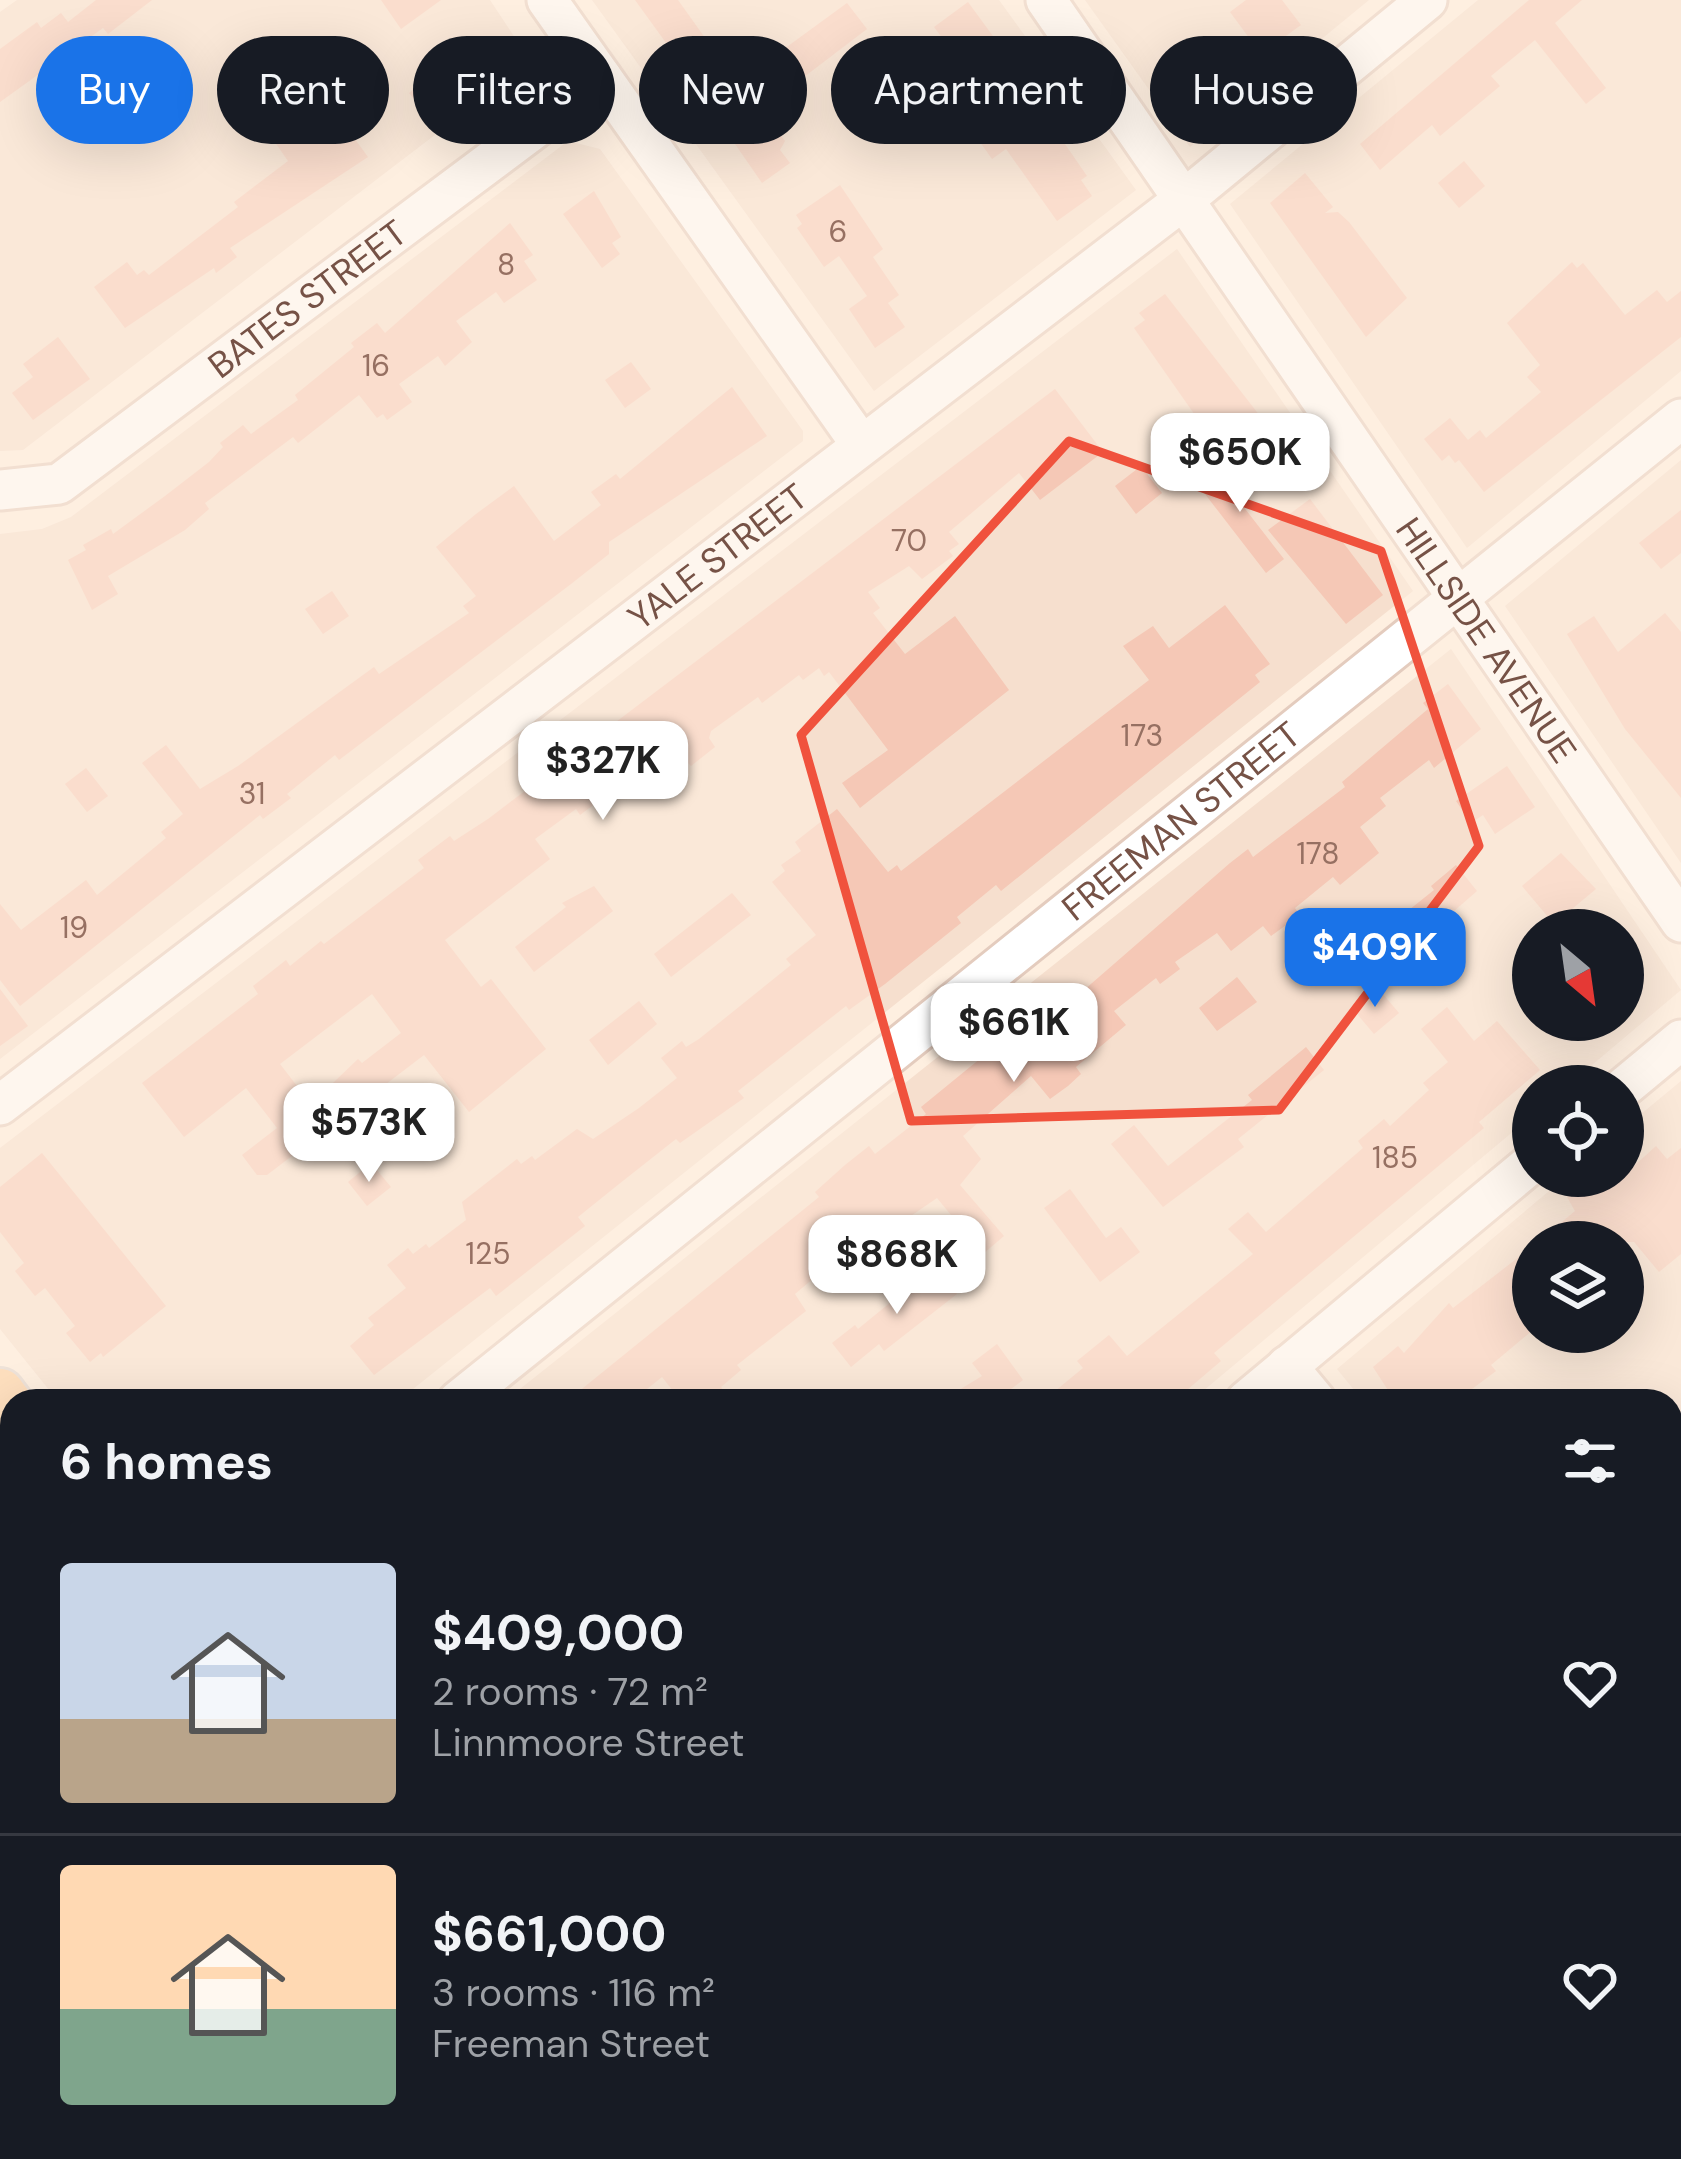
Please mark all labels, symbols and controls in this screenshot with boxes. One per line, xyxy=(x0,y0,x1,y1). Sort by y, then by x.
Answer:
chip: Buy xyxy=(36,36,193,144)
chip: Rent xyxy=(217,36,389,144)
chip: Filters xyxy=(413,36,615,144)
chip: New xyxy=(639,36,807,144)
chip: Apartment xyxy=(831,36,1126,144)
chip: House xyxy=(1150,36,1357,144)
street label: BATES STREET xyxy=(198,209,416,388)
house number: 6 xyxy=(829,212,847,251)
house number: 8 xyxy=(497,245,515,284)
house number: 16 xyxy=(362,346,390,385)
pin: $650K xyxy=(1156,413,1324,515)
text: $650K xyxy=(1178,426,1302,477)
street label: YALE STREET xyxy=(618,473,816,640)
street label: HILLSIDE AVENUE xyxy=(1386,508,1588,772)
house number: 70 xyxy=(891,521,927,560)
street label: FREEMAN STREET xyxy=(1052,711,1310,931)
house number: 173 xyxy=(1121,716,1163,755)
pin: $327K xyxy=(519,721,687,823)
text: $327K xyxy=(545,734,661,785)
house number: 31 xyxy=(239,774,265,813)
house number: 178 xyxy=(1296,834,1340,873)
house number: 19 xyxy=(60,908,88,947)
pin: $409K xyxy=(1291,908,1459,1010)
north arrow xyxy=(1512,909,1644,1041)
map controls xyxy=(1512,909,1644,1353)
text: $409K xyxy=(1312,921,1438,972)
pin: $661K xyxy=(930,983,1098,1085)
text: $661K xyxy=(958,996,1070,1047)
button: locate xyxy=(1512,1065,1644,1197)
pin: $573K xyxy=(285,1083,453,1185)
text: $573K xyxy=(310,1096,428,1147)
house number: 185 xyxy=(1372,1138,1418,1177)
pin: $868K xyxy=(813,1215,981,1317)
button: layers xyxy=(1512,1221,1644,1353)
text: $868K xyxy=(835,1228,959,1279)
house number: 125 xyxy=(466,1234,510,1273)
text: 6 homes xyxy=(60,1428,273,1495)
icon: filters xyxy=(1557,1428,1623,1494)
text: $409,000 xyxy=(432,1599,685,1666)
icon: home xyxy=(156,1611,300,1755)
icon: heart xyxy=(1557,1650,1623,1716)
text: 2 rooms · 72 m² xyxy=(432,1666,708,1717)
text: Linnmoore Street xyxy=(432,1717,744,1768)
text: $661,000 xyxy=(432,1900,666,1967)
icon: home xyxy=(156,1913,300,2057)
icon: heart xyxy=(1557,1952,1623,2018)
text: 3 rooms · 116 m² xyxy=(432,1967,715,2018)
text: Freeman Street xyxy=(432,2018,710,2069)

